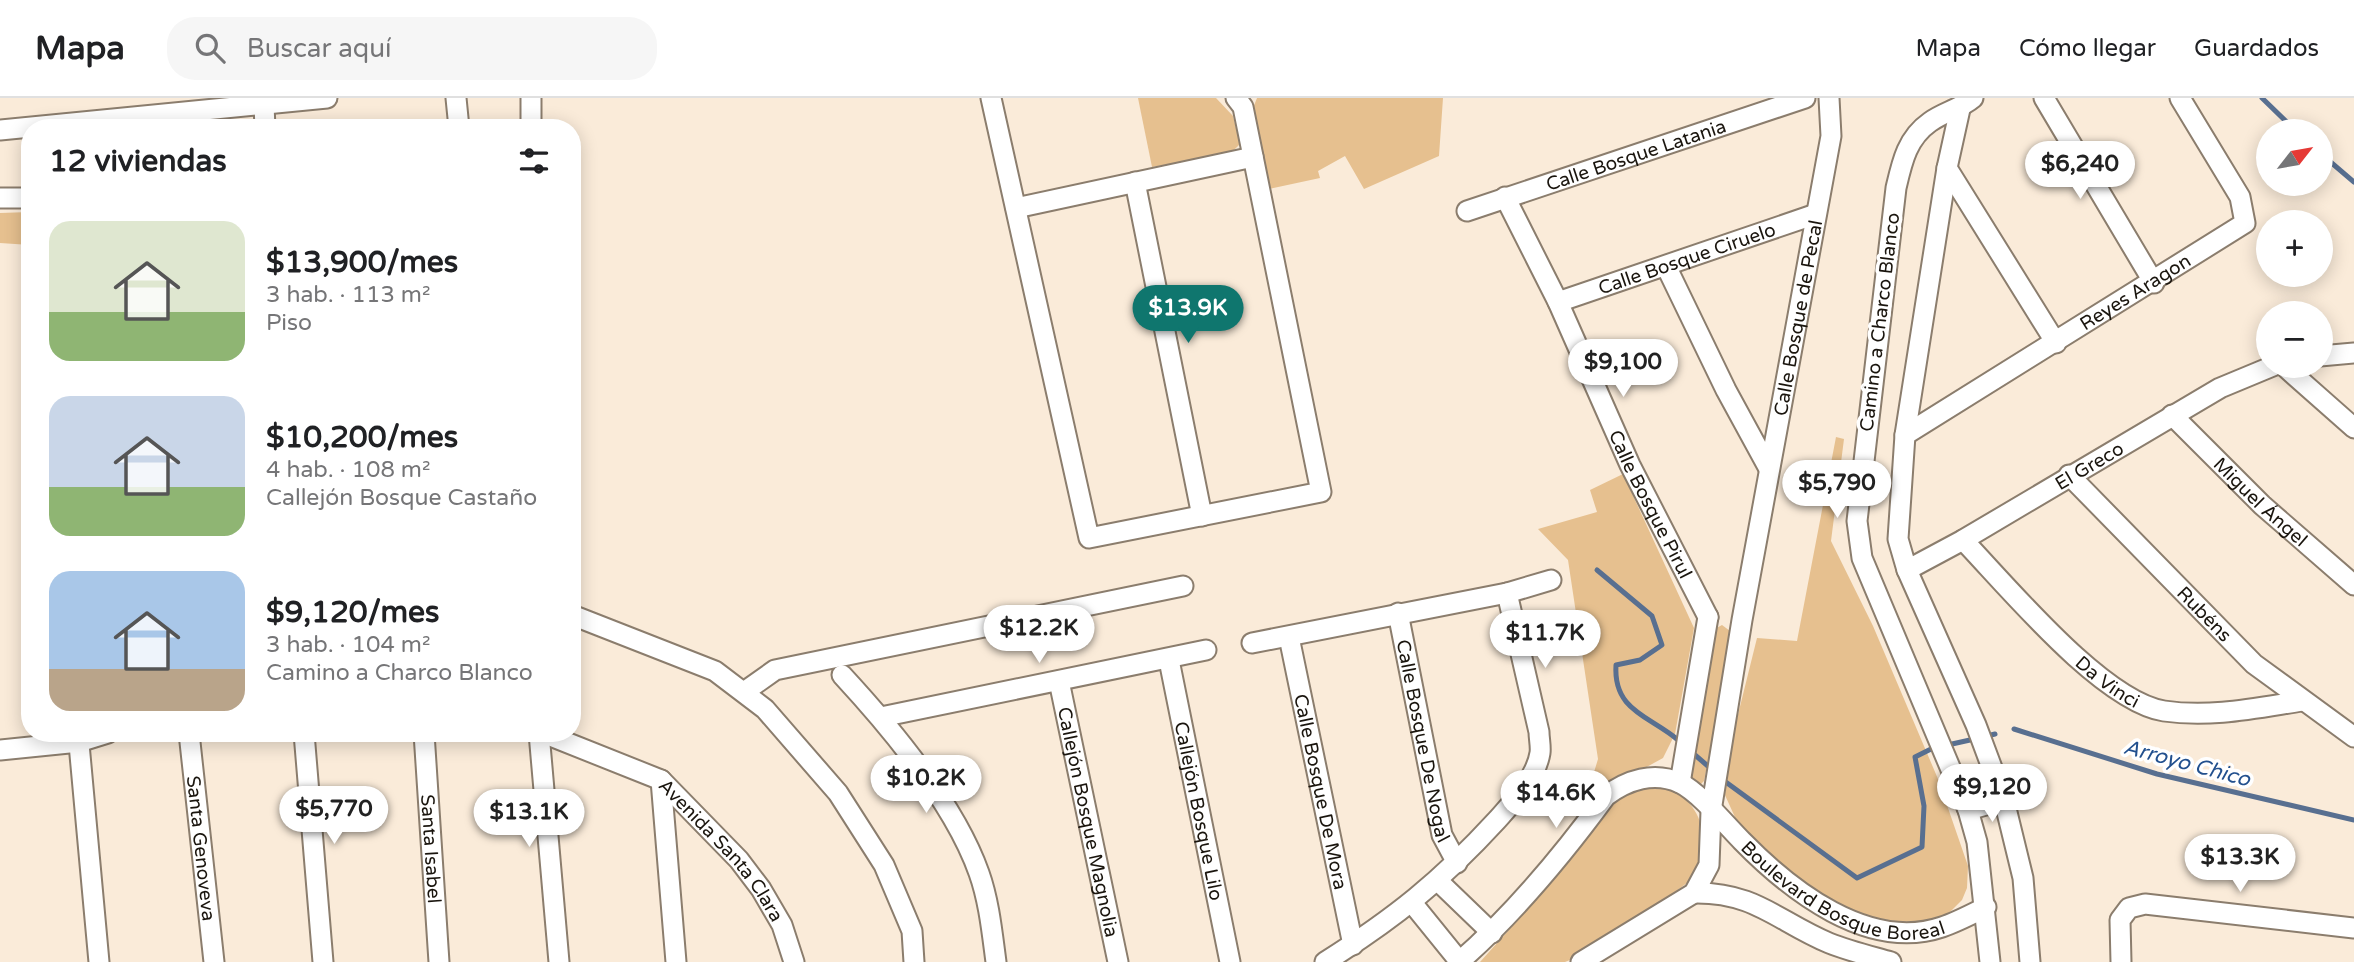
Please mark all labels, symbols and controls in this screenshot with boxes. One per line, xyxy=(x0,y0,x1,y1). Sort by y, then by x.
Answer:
search box xyxy=(167,17,657,80)
text: Mapa xyxy=(35,29,125,68)
icon: search xyxy=(191,29,229,67)
text: Buscar aquí xyxy=(247,33,391,64)
text: Mapa xyxy=(1916,34,1981,63)
text: Cómo llegar xyxy=(2019,34,2156,63)
text: Guardados xyxy=(2194,34,2319,63)
street label: Calle Bosque Latania xyxy=(1543,115,1729,196)
north arrow xyxy=(2256,119,2333,196)
map controls xyxy=(2256,119,2333,378)
pin: $6,240 xyxy=(2023,141,2137,201)
icon: filters xyxy=(515,142,553,180)
text: 12 viviendas xyxy=(49,143,227,180)
text: $6,240 xyxy=(2041,150,2119,178)
button: + xyxy=(2256,210,2333,287)
street label: Camino a Charco Blanco xyxy=(1856,211,1904,433)
street label: Calle Bosque de Pecal xyxy=(1770,218,1827,418)
street label: Calle Bosque Ciruelo xyxy=(1595,219,1779,299)
text: $13,900/mes xyxy=(266,244,458,281)
icon: home xyxy=(105,249,189,333)
street label: Reyes Aragon xyxy=(2076,250,2195,335)
text: 3 hab. · 113 m² xyxy=(266,281,431,309)
pin: $13.9K xyxy=(1131,286,1245,345)
text: $13.9K xyxy=(1149,294,1227,322)
button: − xyxy=(2256,301,2333,378)
text: Piso xyxy=(266,309,312,337)
pin: $9,100 xyxy=(1566,340,1680,399)
text: $9,100 xyxy=(1584,348,1662,376)
text: $10,200/mes xyxy=(266,419,458,456)
icon: home xyxy=(105,424,189,508)
street label: Calle Bosque Pirul xyxy=(1604,427,1696,582)
street label: El Greco xyxy=(2051,438,2128,495)
street label: Miguel Ángel xyxy=(2209,453,2311,551)
text: 4 hab. · 108 m² xyxy=(266,456,431,484)
pin: $5,790 xyxy=(1780,460,1894,520)
text: $5,790 xyxy=(1798,469,1876,497)
text: Callejón Bosque Castaño xyxy=(266,484,537,512)
street label: Rubéns xyxy=(2172,582,2236,647)
text: $9,120/mes xyxy=(266,594,439,631)
icon: home xyxy=(105,599,189,683)
pin: $12.2K xyxy=(982,606,1096,665)
pin: $11.7K xyxy=(1488,610,1602,670)
text: $12.2K xyxy=(1000,614,1078,642)
text: $11.7K xyxy=(1506,619,1584,647)
text: 3 hab. · 104 m² xyxy=(266,631,431,659)
street label: Calle Bosque De Nogal xyxy=(1391,638,1454,846)
street label: Da Vinci xyxy=(2071,652,2143,713)
text: Camino a Charco Blanco xyxy=(266,659,533,687)
street label: Calle Bosque De Mora xyxy=(1289,692,1351,892)
street label: Callejón Bosque Magnolia xyxy=(1053,705,1122,939)
street label: Callejón Bosque Lilo xyxy=(1170,720,1227,903)
water label: Arroyo Chico xyxy=(2121,735,2254,793)
pin: $10.2K xyxy=(869,756,983,815)
text: $10.2K xyxy=(887,764,965,792)
pin: $9,120 xyxy=(1935,764,2049,824)
pin: $14.6K xyxy=(1499,770,1613,830)
text: $9,120 xyxy=(1953,773,2031,801)
street label: Santa Genoveva xyxy=(182,775,219,922)
street label: Avenida Santa Clara xyxy=(654,775,788,926)
text: $14.6K xyxy=(1517,779,1595,807)
pin: $5,770 xyxy=(277,786,391,846)
pin: $13.1K xyxy=(472,790,586,849)
street label: Santa Isabel xyxy=(416,794,445,904)
text: $5,770 xyxy=(295,795,373,823)
text: $13.1K xyxy=(490,798,568,826)
pin: $13.3K xyxy=(2183,834,2297,894)
street label: Boulevard Bosque Boreal xyxy=(1736,837,1948,945)
text: $13.3K xyxy=(2201,843,2279,871)

